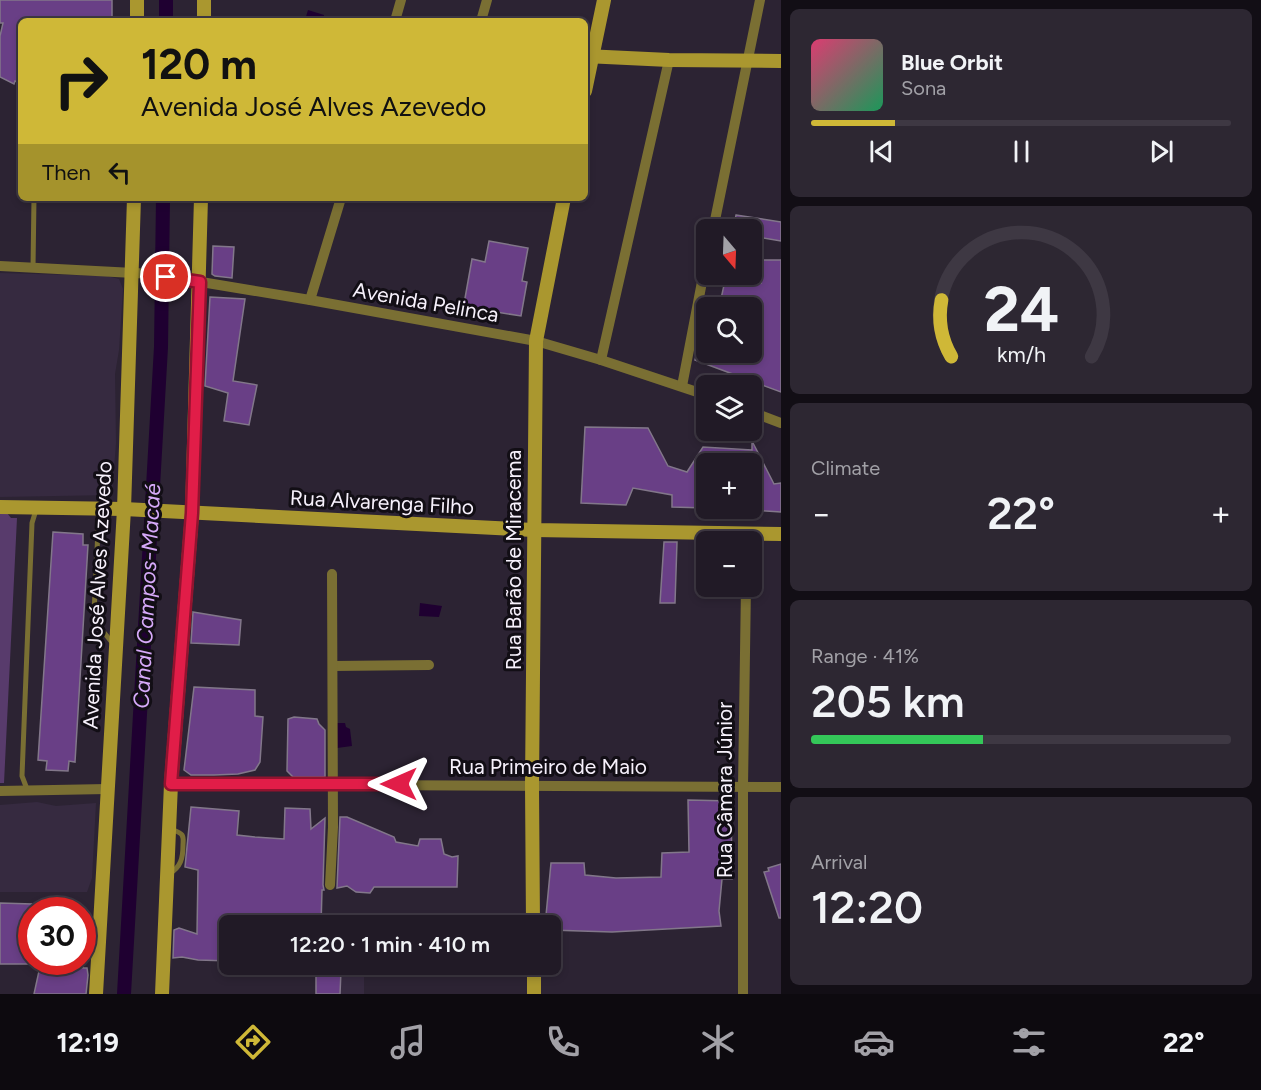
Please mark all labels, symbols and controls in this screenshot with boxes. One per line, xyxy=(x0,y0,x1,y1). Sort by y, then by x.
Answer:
text: 120 m xyxy=(141,39,257,90)
icon: right xyxy=(42,42,120,120)
text: Blue Orbit xyxy=(901,49,1003,76)
text: Sona xyxy=(901,76,946,100)
text: Avenida José Alves Azevedo xyxy=(141,90,486,123)
icon: previous xyxy=(865,135,898,168)
icon: pause xyxy=(1005,135,1038,168)
icon: next xyxy=(1145,135,1178,168)
icon: left xyxy=(103,156,136,189)
text: Then xyxy=(42,159,91,186)
north arrow xyxy=(696,219,762,285)
map controls xyxy=(696,219,762,597)
pin xyxy=(140,251,191,302)
icon: arrive xyxy=(149,260,182,293)
text: 24 xyxy=(983,272,1059,347)
street label: Avenida Pelinca xyxy=(351,277,501,327)
button: search xyxy=(696,297,762,363)
text: km/h xyxy=(997,342,1045,367)
button: layers xyxy=(696,375,762,441)
street label: Rua Barão de Miracema xyxy=(501,450,526,670)
button: + xyxy=(696,453,762,519)
text: Climate xyxy=(811,456,880,480)
street label: Avenida José Alves Azevedo xyxy=(77,460,117,730)
water label: Canal Campos-Macaé xyxy=(128,483,166,709)
street label: Rua Alvarenga Filho xyxy=(289,485,475,519)
text: 22° xyxy=(987,486,1055,540)
text: − xyxy=(811,494,832,533)
text: + xyxy=(1210,494,1231,533)
button: − xyxy=(696,531,762,597)
text: Range · 41% xyxy=(811,644,919,668)
text: 205 km xyxy=(811,674,965,728)
street label: Rua Câmara Júnior xyxy=(712,702,737,878)
position arrow xyxy=(367,752,431,816)
street label: Rua Primeiro de Maio xyxy=(449,754,647,779)
text: Arrival xyxy=(811,850,867,874)
text: 12:20 xyxy=(811,880,923,934)
speed limit sign: 30 xyxy=(18,897,96,975)
text: 12:20 · 1 min · 410 m xyxy=(290,931,490,958)
icon: directions xyxy=(232,1021,274,1063)
icon: music xyxy=(387,1021,429,1063)
icon: phone xyxy=(542,1021,584,1063)
icon: climate xyxy=(697,1021,739,1063)
icon: car xyxy=(853,1021,895,1063)
icon: filters xyxy=(1008,1021,1050,1063)
text: 12:19 xyxy=(57,1026,119,1059)
text: 22° xyxy=(1163,1026,1204,1059)

